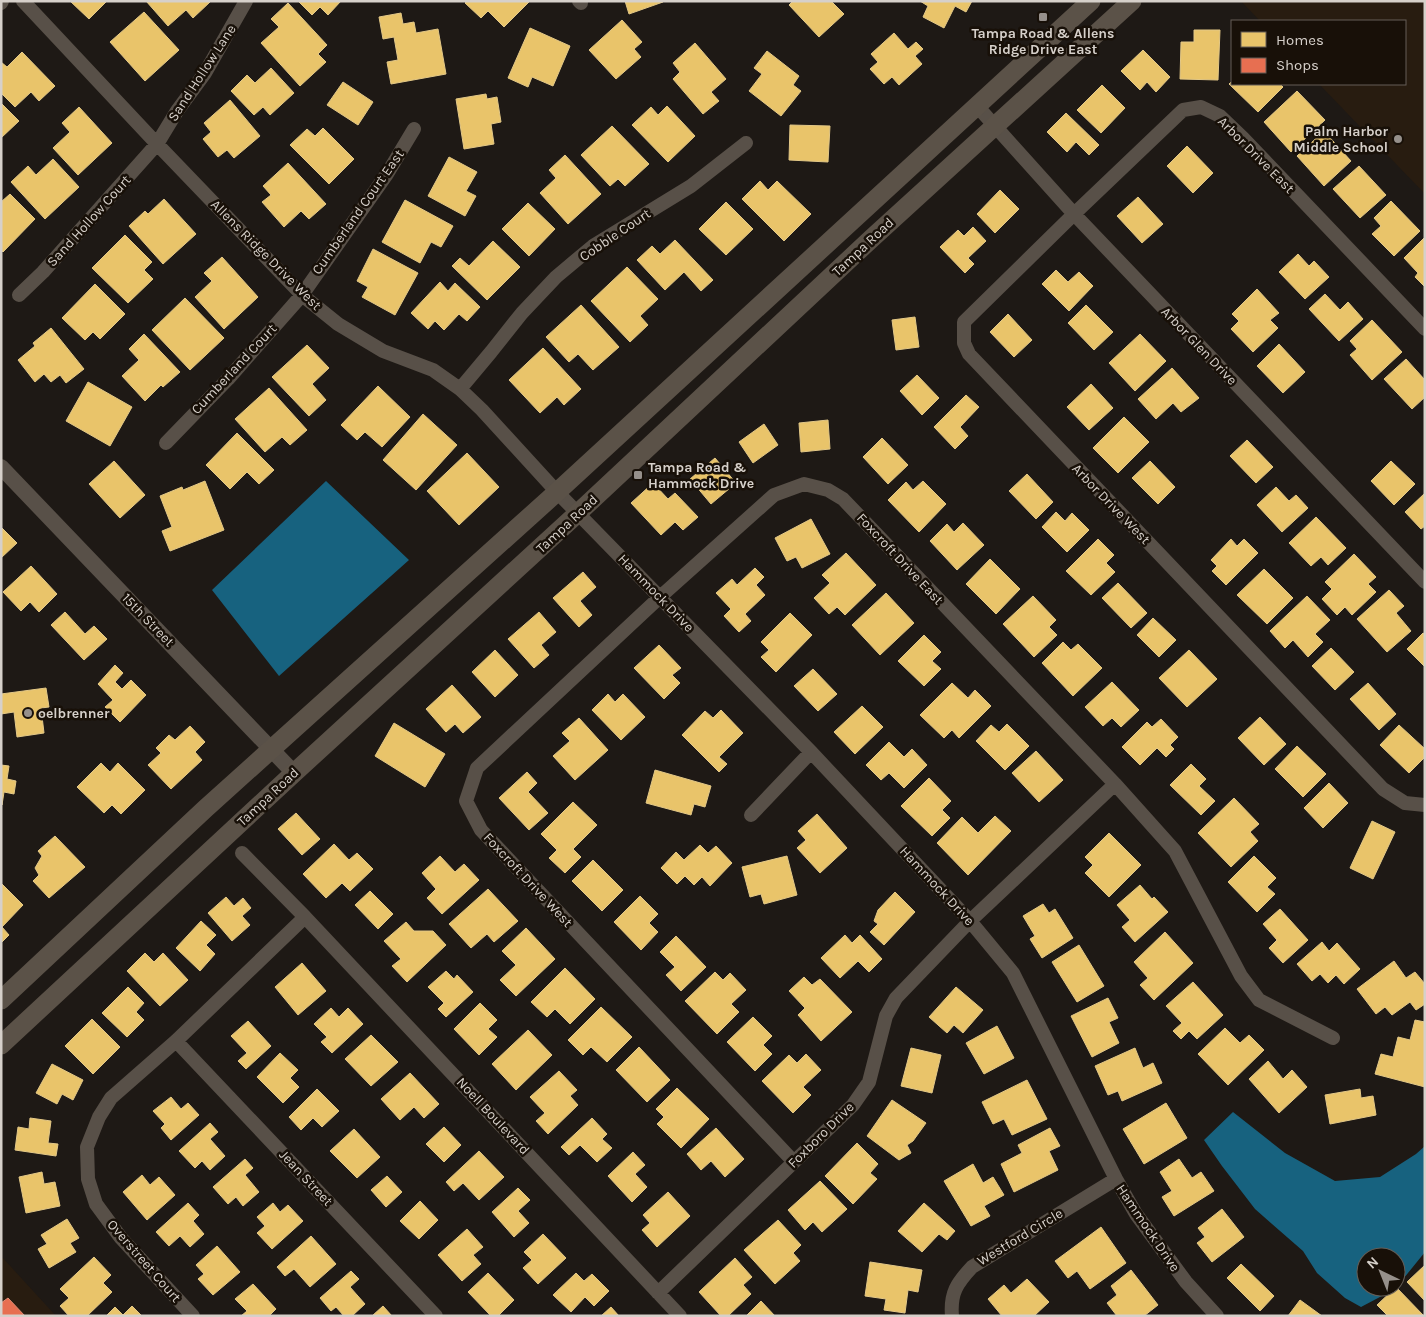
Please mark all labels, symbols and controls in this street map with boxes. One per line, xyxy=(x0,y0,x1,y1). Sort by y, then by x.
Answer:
marker: Tampa Road & Allens Ridge Drive East xyxy=(1037,11,1049,23)
legend xyxy=(1231,20,1406,85)
street label: Sand Hollow Lane xyxy=(164,21,240,125)
place label: Tampa Road & Allens Ridge Drive East xyxy=(972,25,1114,58)
text: Homes xyxy=(1276,31,1324,49)
text: Shops xyxy=(1276,56,1319,74)
street label: Arbor Drive East xyxy=(1214,113,1298,197)
place label: Palm Harbor Middle School xyxy=(1294,123,1388,156)
marker: Palm Harbor Middle School xyxy=(1392,133,1404,145)
street label: Cumberland Court East xyxy=(308,146,408,278)
street label: Sand Hollow Court xyxy=(43,172,135,270)
street label: Allens Ridge Drive West xyxy=(207,196,325,314)
street label: Cobble Court xyxy=(576,205,654,265)
street label: Tampa Road xyxy=(829,214,897,280)
street label: Arbor Glen Drive xyxy=(1157,303,1241,389)
street label: Cumberland Court xyxy=(188,320,280,418)
place label: Tampa Road & Hammock Drive xyxy=(648,459,754,492)
street label: Arbor Drive West xyxy=(1068,460,1154,548)
marker: Tampa Road & Hammock Drive xyxy=(632,469,644,481)
street label: Tampa Road xyxy=(533,491,601,557)
street label: Foxcroft Drive East xyxy=(853,510,947,608)
street label: Hammock Drive xyxy=(614,550,698,636)
street label: 15th Street xyxy=(118,590,178,650)
place label: oelbrenner xyxy=(38,705,110,722)
marker: oelbrenner xyxy=(22,707,34,719)
street label: Tampa Road xyxy=(234,764,302,830)
street label: Foxcroft Drive West xyxy=(480,829,576,931)
street label: Hammock Drive xyxy=(896,843,978,929)
street label: Noell Boulevard xyxy=(453,1074,533,1158)
street label: Foxboro Drive xyxy=(784,1098,858,1172)
street label: Jean Street xyxy=(276,1146,336,1210)
street label: Hammock Drive xyxy=(1112,1181,1184,1275)
street label: Westford Circle xyxy=(974,1205,1066,1269)
street label: Overstreet Court xyxy=(103,1216,185,1306)
north arrow xyxy=(1356,1247,1406,1297)
text: N xyxy=(1363,1253,1382,1273)

